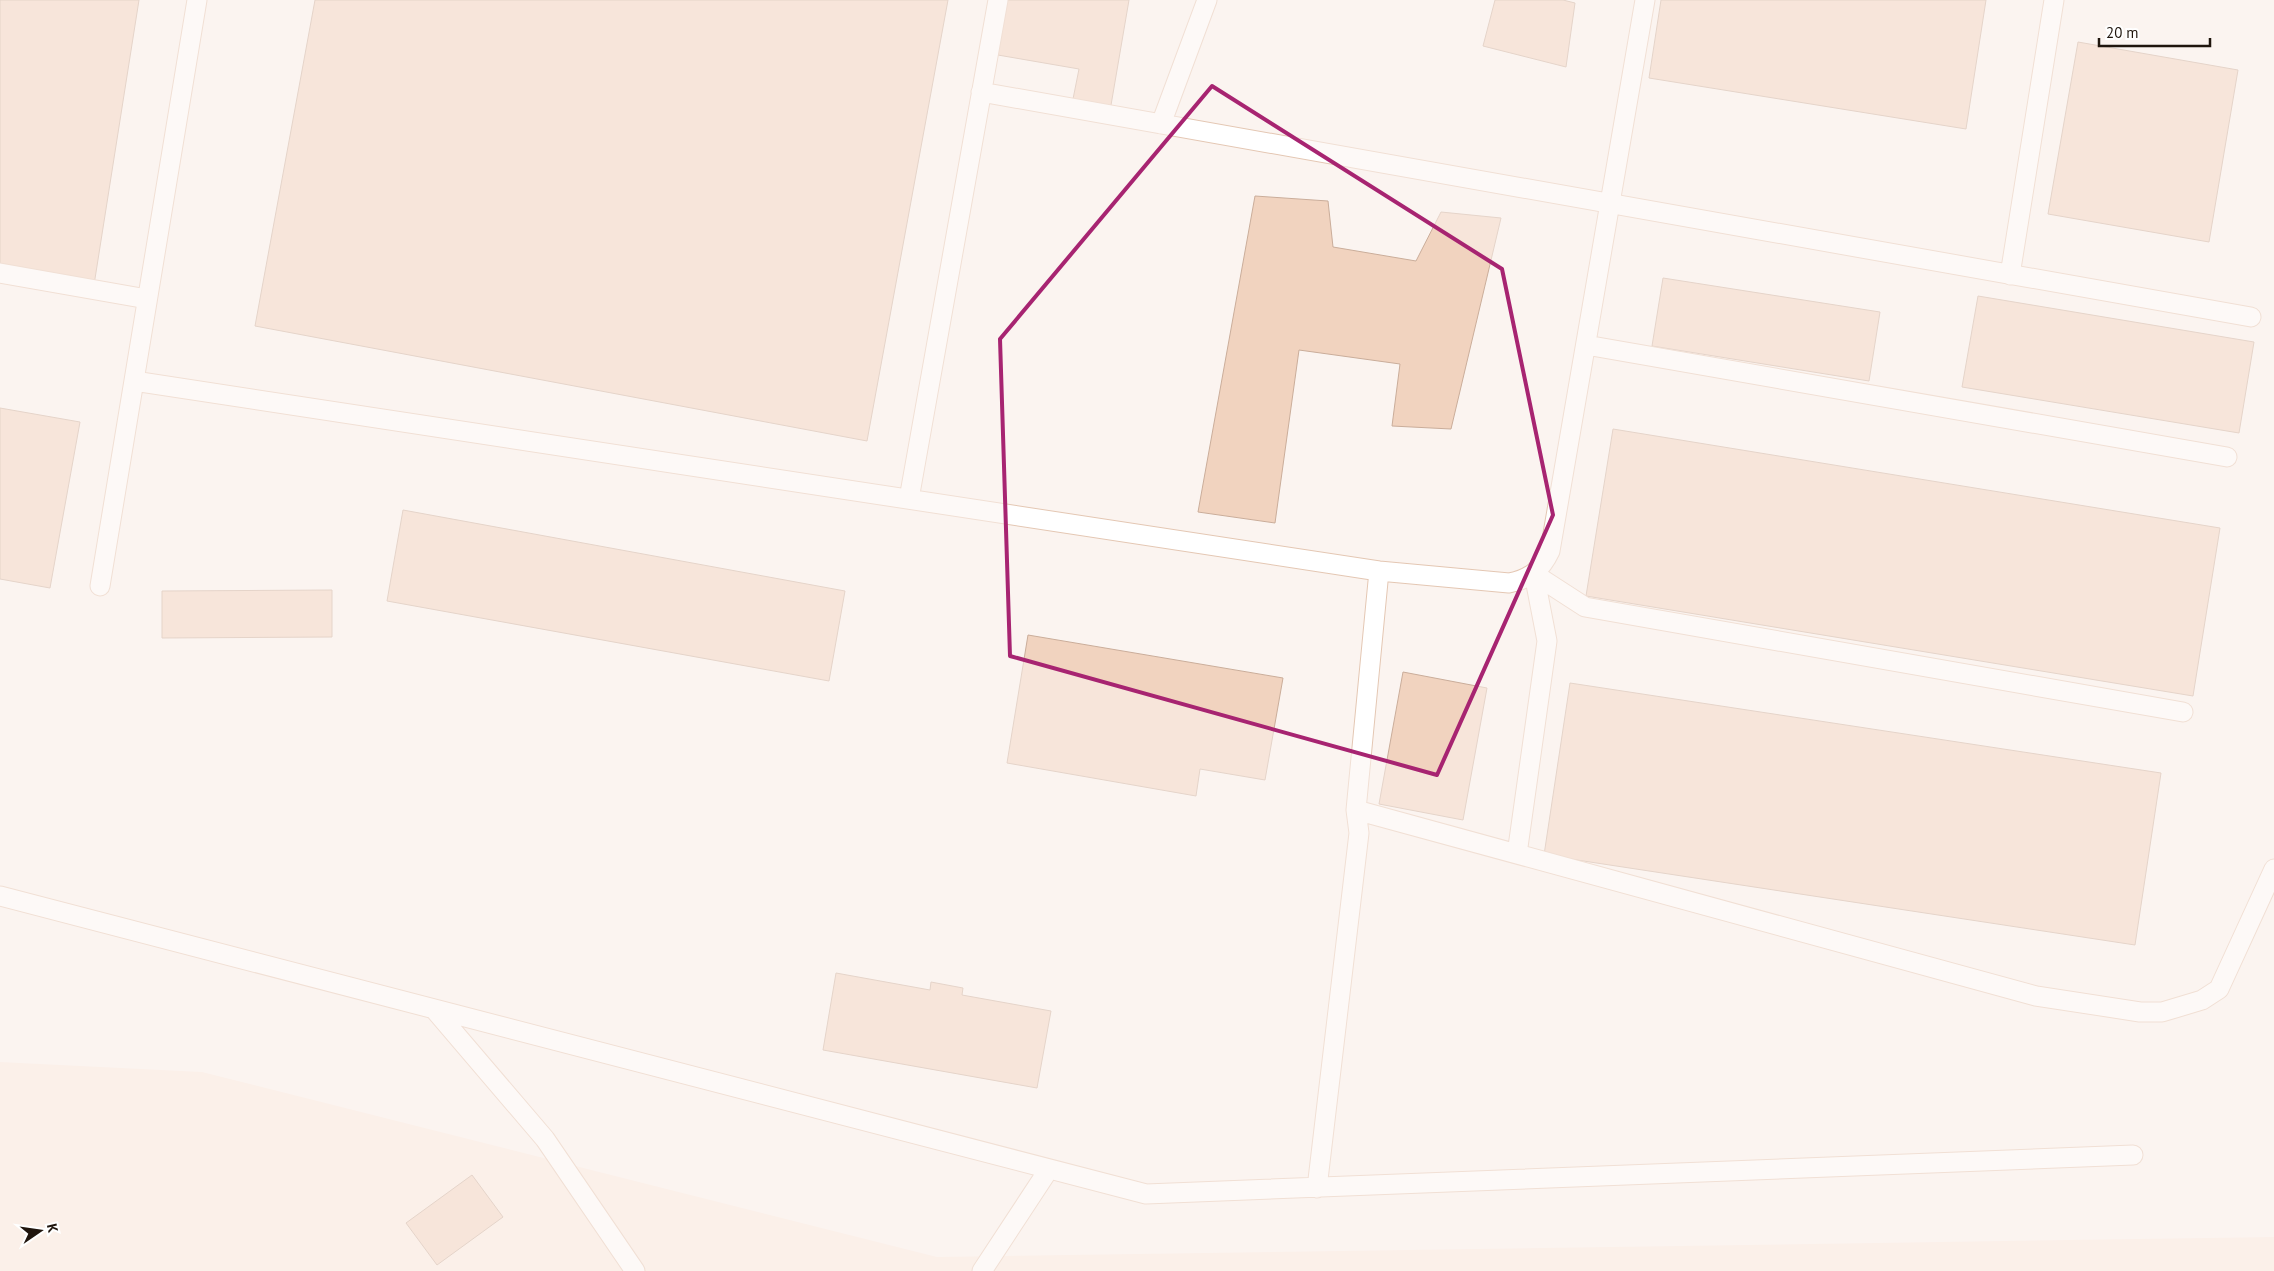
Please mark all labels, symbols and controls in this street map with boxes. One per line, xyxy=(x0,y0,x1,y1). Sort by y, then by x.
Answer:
scale bar xyxy=(2099,15,2210,47)
text: 20 m xyxy=(2106,23,2139,42)
north arrow xyxy=(15,1206,65,1256)
text: K xyxy=(43,1222,62,1235)

